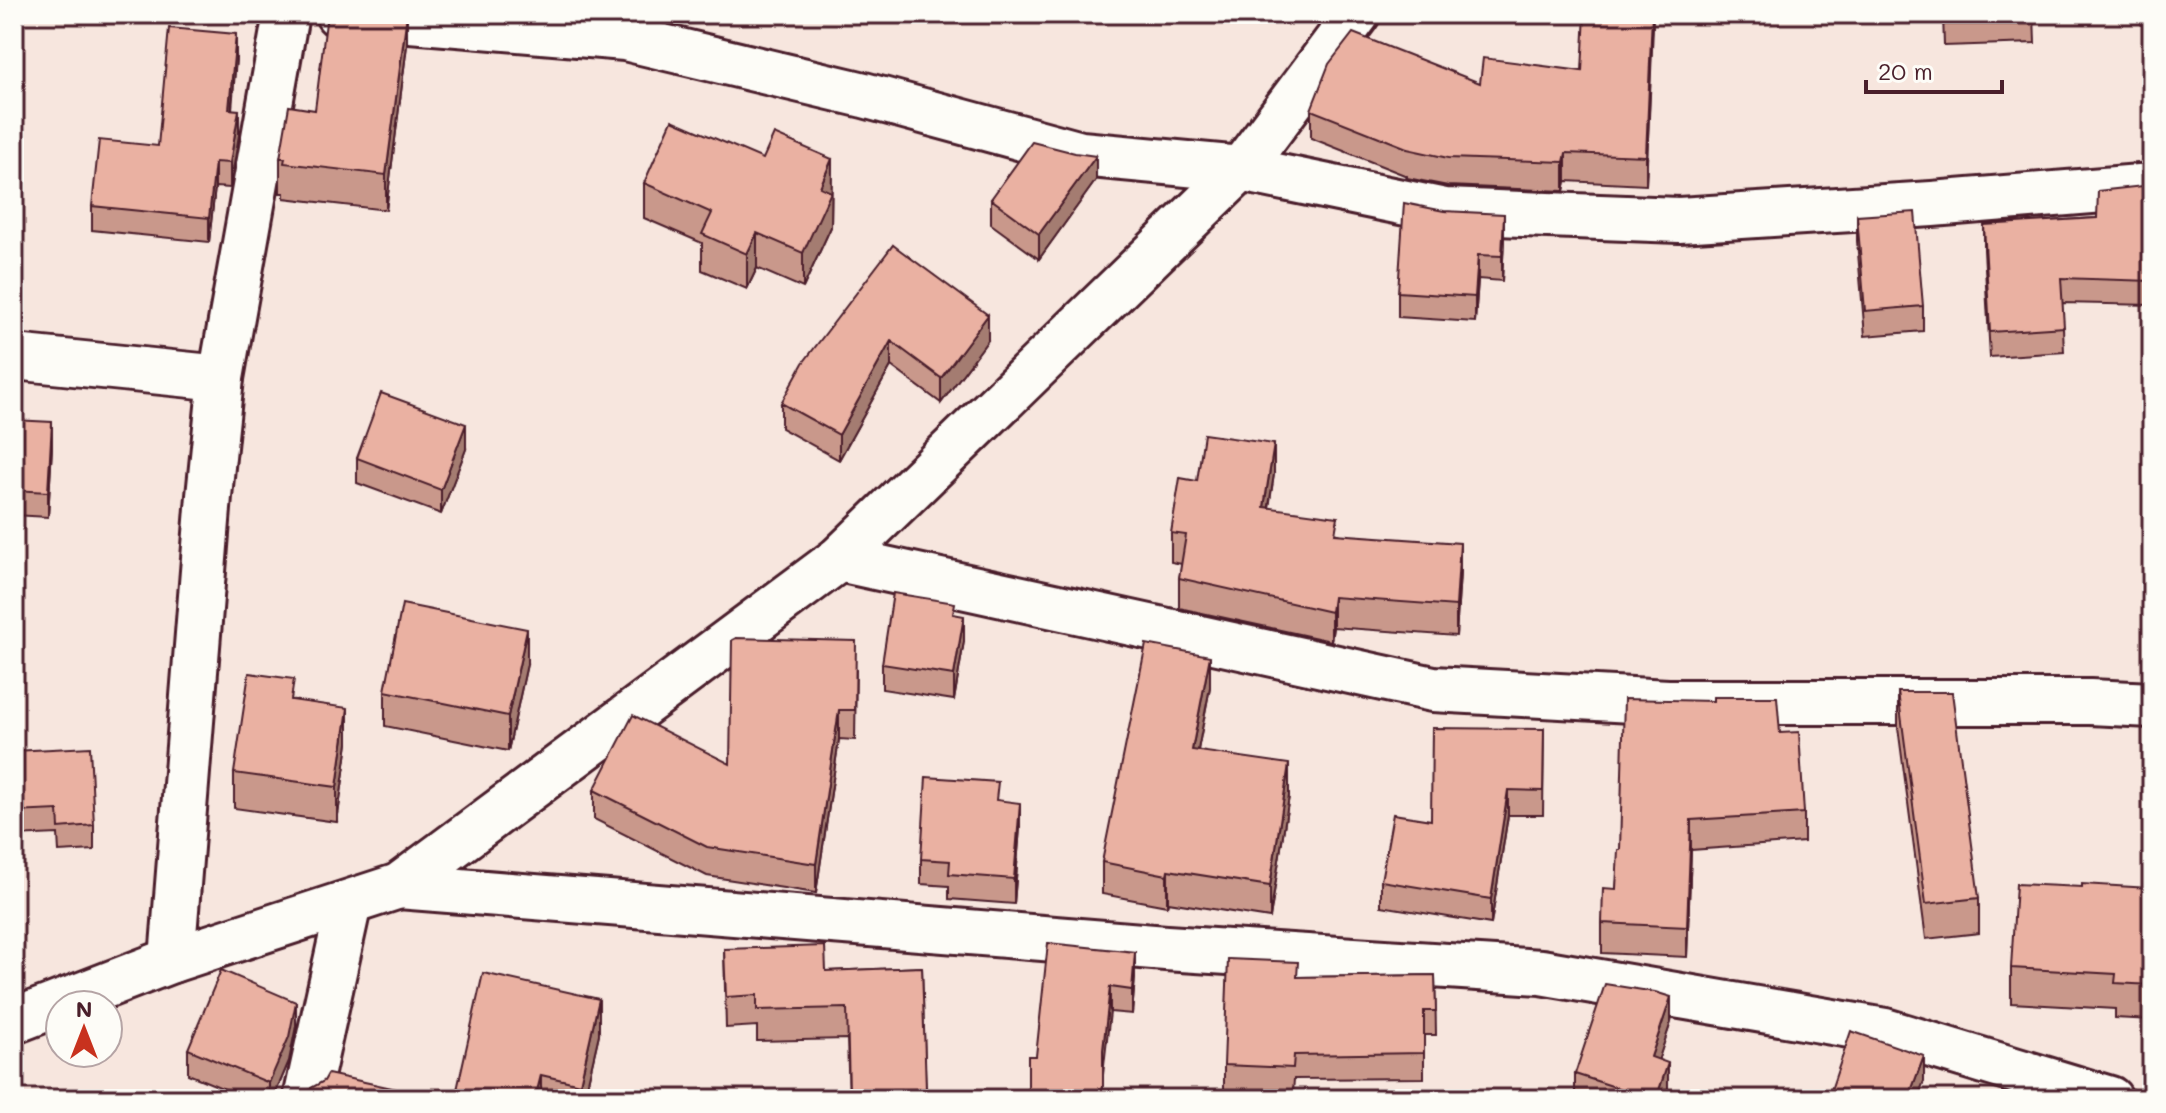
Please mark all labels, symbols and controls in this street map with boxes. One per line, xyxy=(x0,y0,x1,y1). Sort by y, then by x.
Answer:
scale bar xyxy=(1866,44,2002,94)
text: 20 m xyxy=(1878,55,1933,86)
north arrow xyxy=(44,989,124,1069)
text: N xyxy=(76,994,92,1023)

